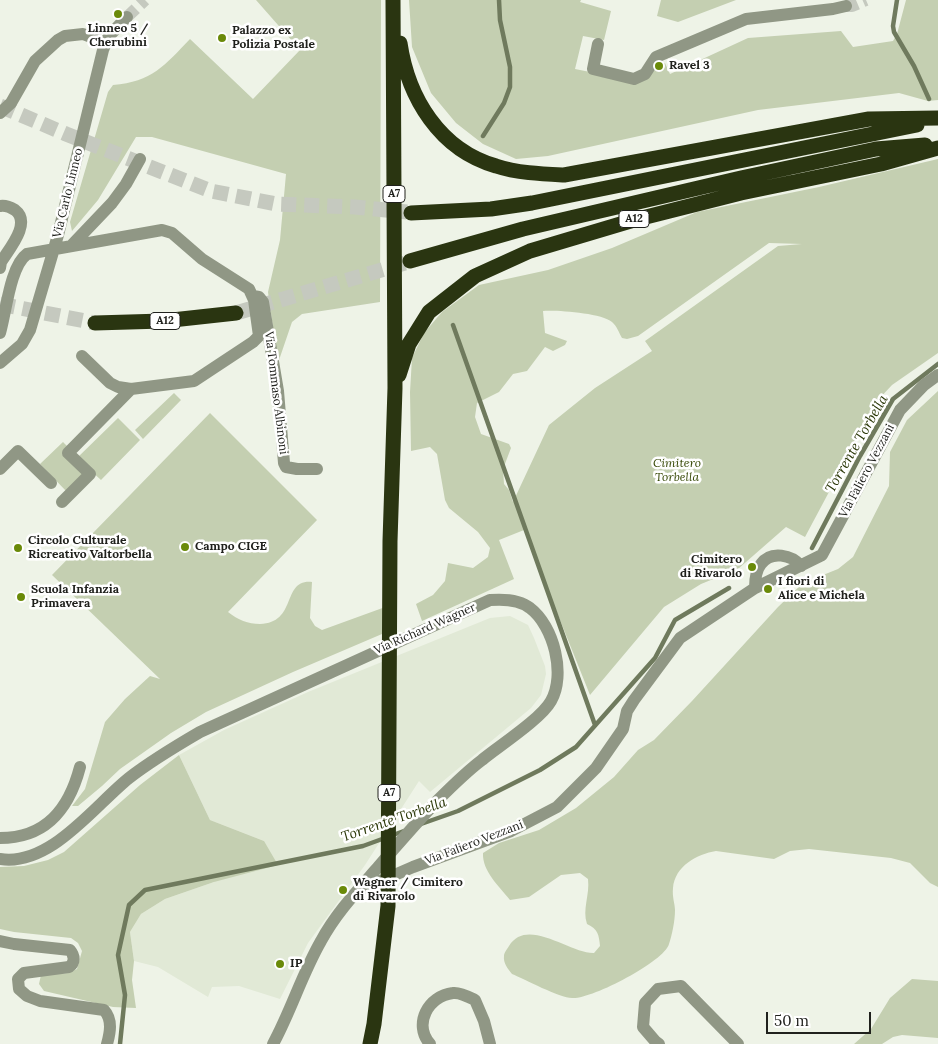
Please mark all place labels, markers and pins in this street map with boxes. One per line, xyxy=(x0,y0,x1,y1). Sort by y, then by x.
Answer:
marker: Linneo 5 / Cherubini xyxy=(112,8,124,20)
place label: Linneo 5 / Cherubini xyxy=(88,22,148,50)
place label: Palazzo ex Polizia Postale xyxy=(232,24,315,52)
marker: Palazzo ex Polizia Postale xyxy=(216,32,228,44)
place label: Ravel 3 xyxy=(669,59,710,73)
marker: Ravel 3 xyxy=(653,60,665,72)
place label: Circolo Culturale Ricreativo Valtorbella xyxy=(28,534,152,562)
place label: Campo CIGE xyxy=(195,540,267,554)
marker: Campo CIGE xyxy=(179,541,191,553)
marker: Circolo Culturale Ricreativo Valtorbella xyxy=(12,542,24,554)
place label: Cimitero di Rivarolo xyxy=(680,553,742,581)
marker: Cimitero di Rivarolo xyxy=(746,561,758,573)
place label: I fiori di Alice e Michela xyxy=(778,575,865,603)
place label: Scuola Infanzia Primavera xyxy=(31,583,119,611)
marker: I fiori di Alice e Michela xyxy=(762,583,774,595)
marker: Scuola Infanzia Primavera xyxy=(15,591,27,603)
place label: Wagner / Cimitero di Rivarolo xyxy=(353,876,463,904)
marker: Wagner / Cimitero di Rivarolo xyxy=(337,884,349,896)
place label: IP xyxy=(290,957,302,971)
marker: IP xyxy=(274,958,286,970)

